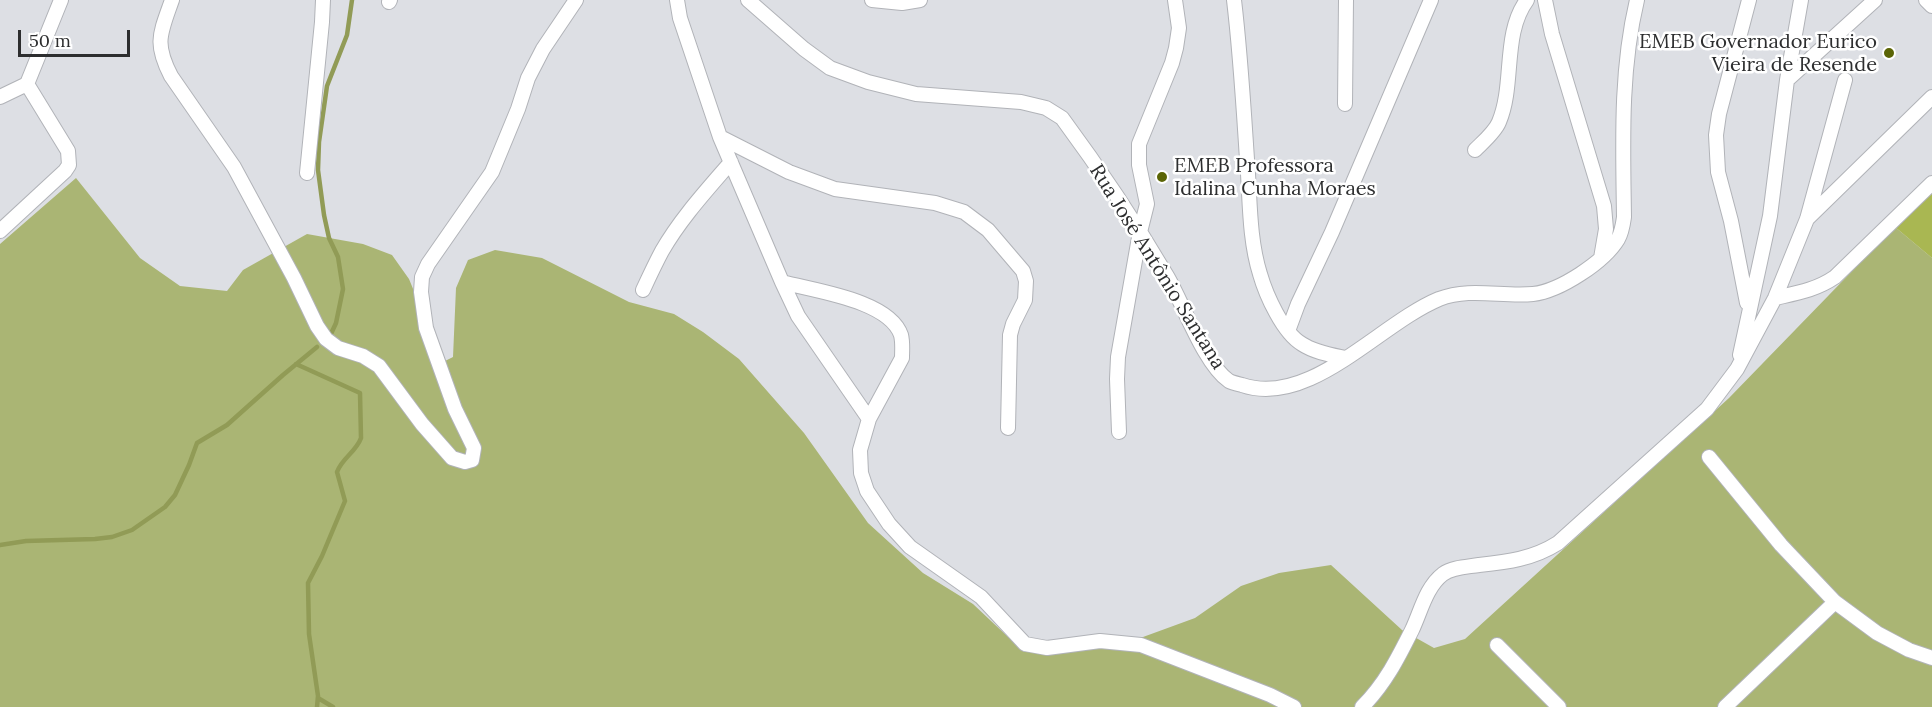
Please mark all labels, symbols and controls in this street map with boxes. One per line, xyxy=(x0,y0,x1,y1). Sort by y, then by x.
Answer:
scale bar xyxy=(21,18,134,56)
text: 50 m xyxy=(29,29,71,52)
place label: EMEB Governador Eurico Vieira de Resende xyxy=(1639,30,1877,77)
marker: EMEB Governador Eurico Vieira de Resende xyxy=(1882,46,1896,60)
place label: EMEB Professora Idalina Cunha Moraes xyxy=(1174,154,1376,201)
street label: Rua José Antônio Santana xyxy=(1084,160,1230,374)
marker: EMEB Professora Idalina Cunha Moraes xyxy=(1155,170,1169,184)

